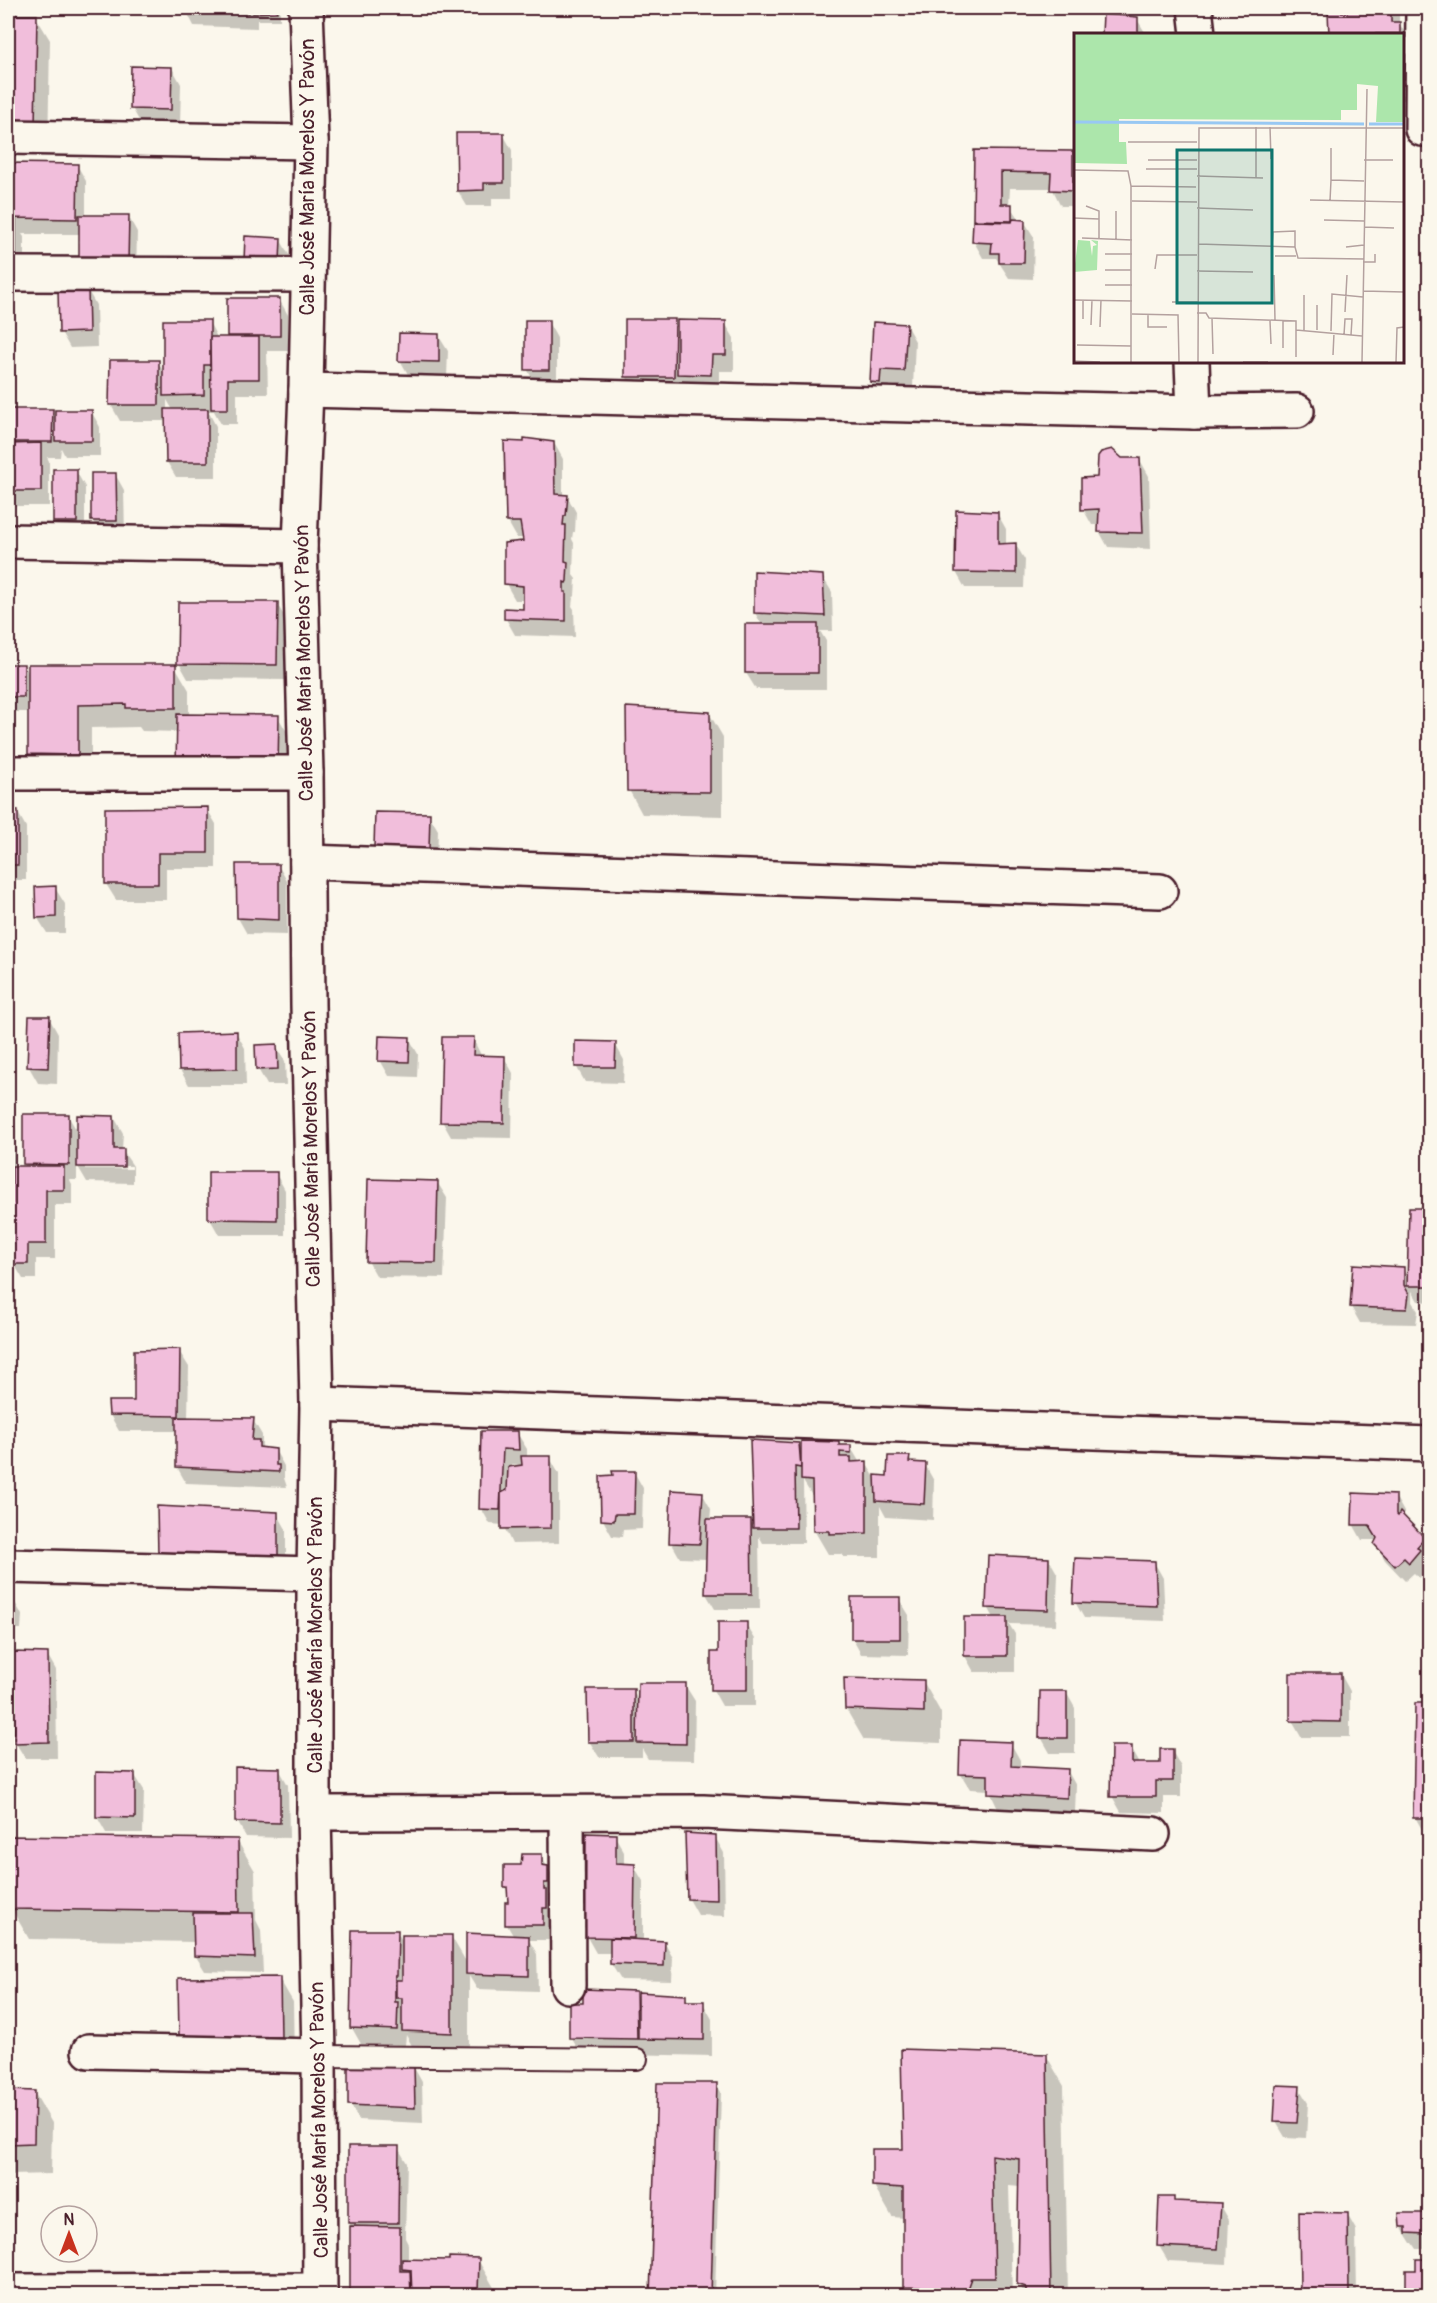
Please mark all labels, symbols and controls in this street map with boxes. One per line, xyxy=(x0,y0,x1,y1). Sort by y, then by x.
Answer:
inset map xyxy=(1074,33,1404,363)
street label: Calle José María Morelos Y Pavón xyxy=(295,39,320,315)
street label: Calle José María Morelos Y Pavón xyxy=(289,524,319,802)
street label: Calle José María Morelos Y Pavón xyxy=(296,1010,326,1288)
street label: Calle José María Morelos Y Pavón xyxy=(303,1497,328,1773)
street label: Calle José María Morelos Y Pavón xyxy=(304,1981,334,2259)
north arrow xyxy=(39,2204,99,2264)
text: N xyxy=(64,2210,75,2230)

